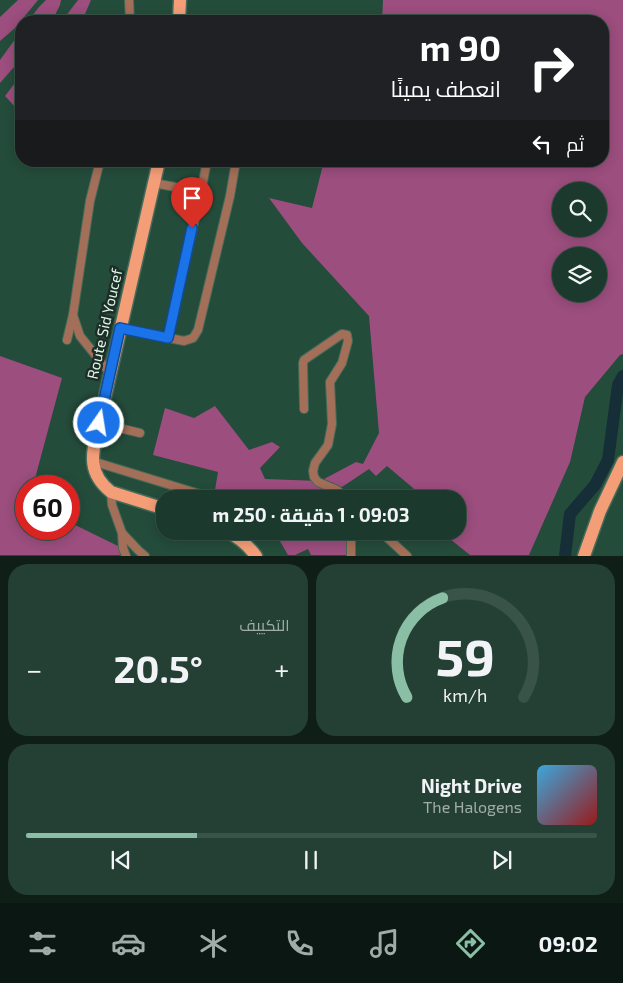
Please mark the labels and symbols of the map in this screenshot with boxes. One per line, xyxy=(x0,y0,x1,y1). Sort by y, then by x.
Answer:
pin xyxy=(171,177,213,228)
street label: Route Sid Youcef xyxy=(83,267,126,381)
position arrow xyxy=(72,396,124,448)
speed limit sign: 60 xyxy=(15,475,80,540)

